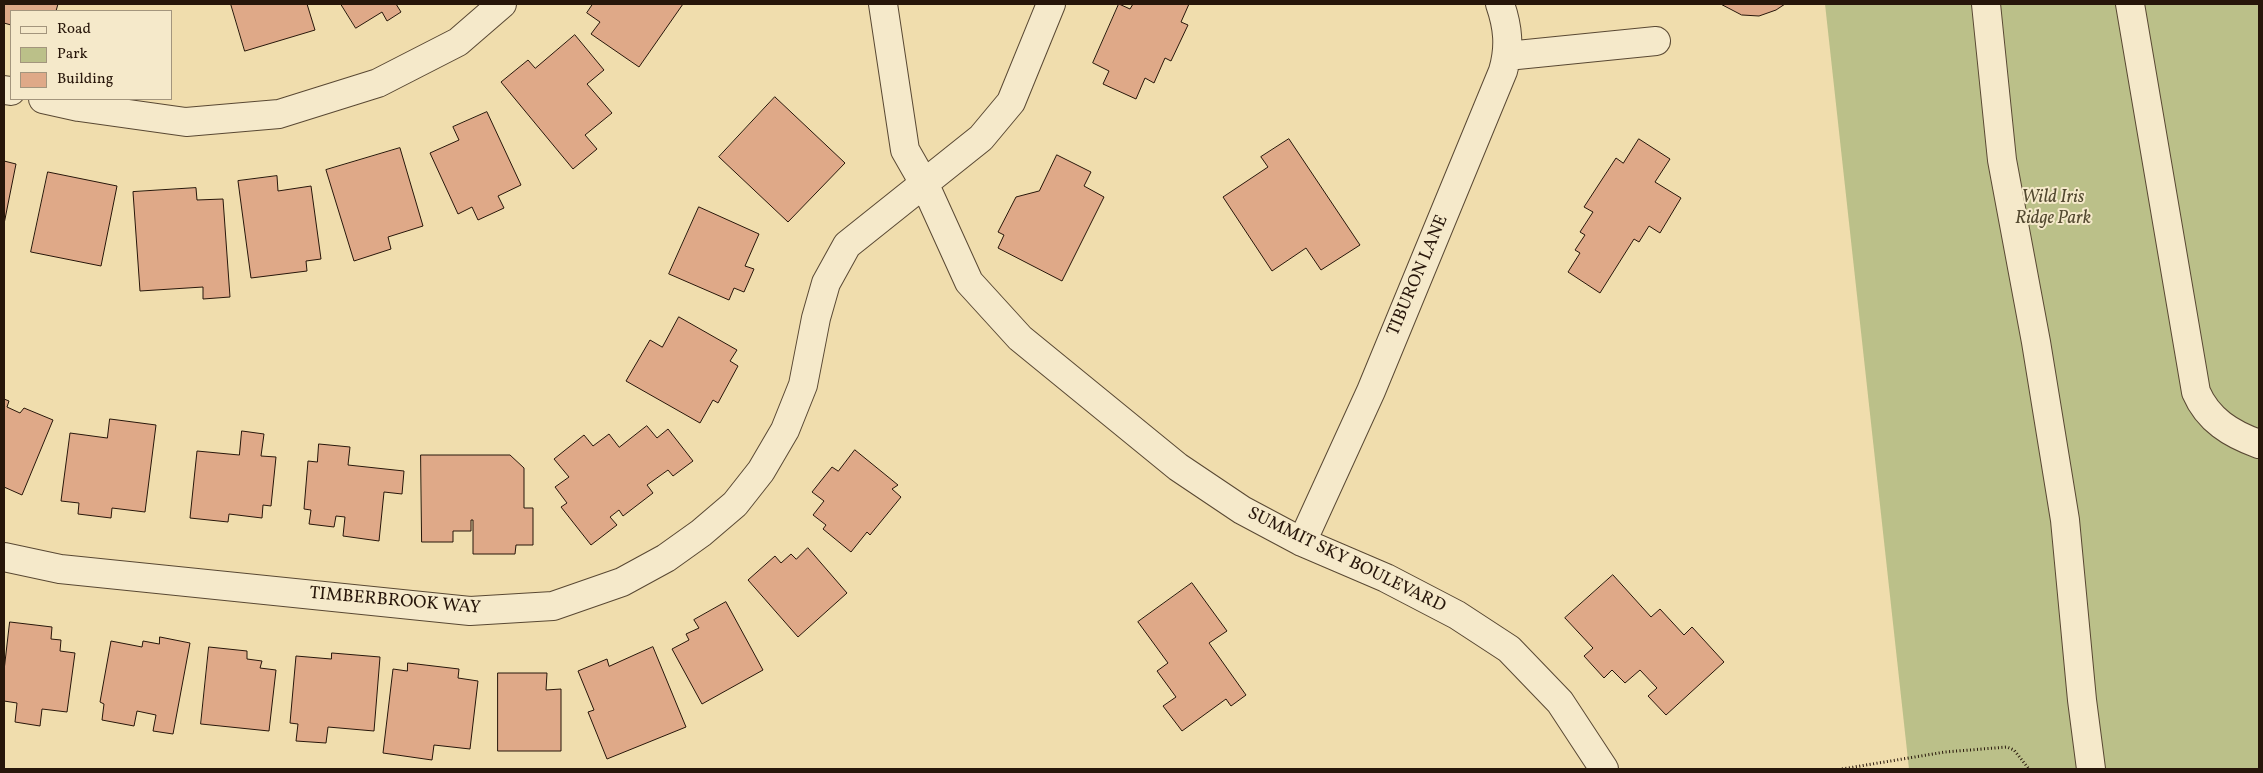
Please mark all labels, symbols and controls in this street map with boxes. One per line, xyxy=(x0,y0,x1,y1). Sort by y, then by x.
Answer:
legend xyxy=(10,10,172,100)
text: Road xyxy=(57,19,91,40)
text: Park xyxy=(57,44,88,65)
text: Building xyxy=(57,69,113,90)
park label: Wild Iris Ridge Park xyxy=(2015,188,2091,230)
street label: TIBURON LANE xyxy=(1384,212,1454,340)
street label: SUMMIT SKY BOULEVARD xyxy=(1243,504,1449,618)
street label: TIMBERBROOK WAY xyxy=(308,584,482,620)

